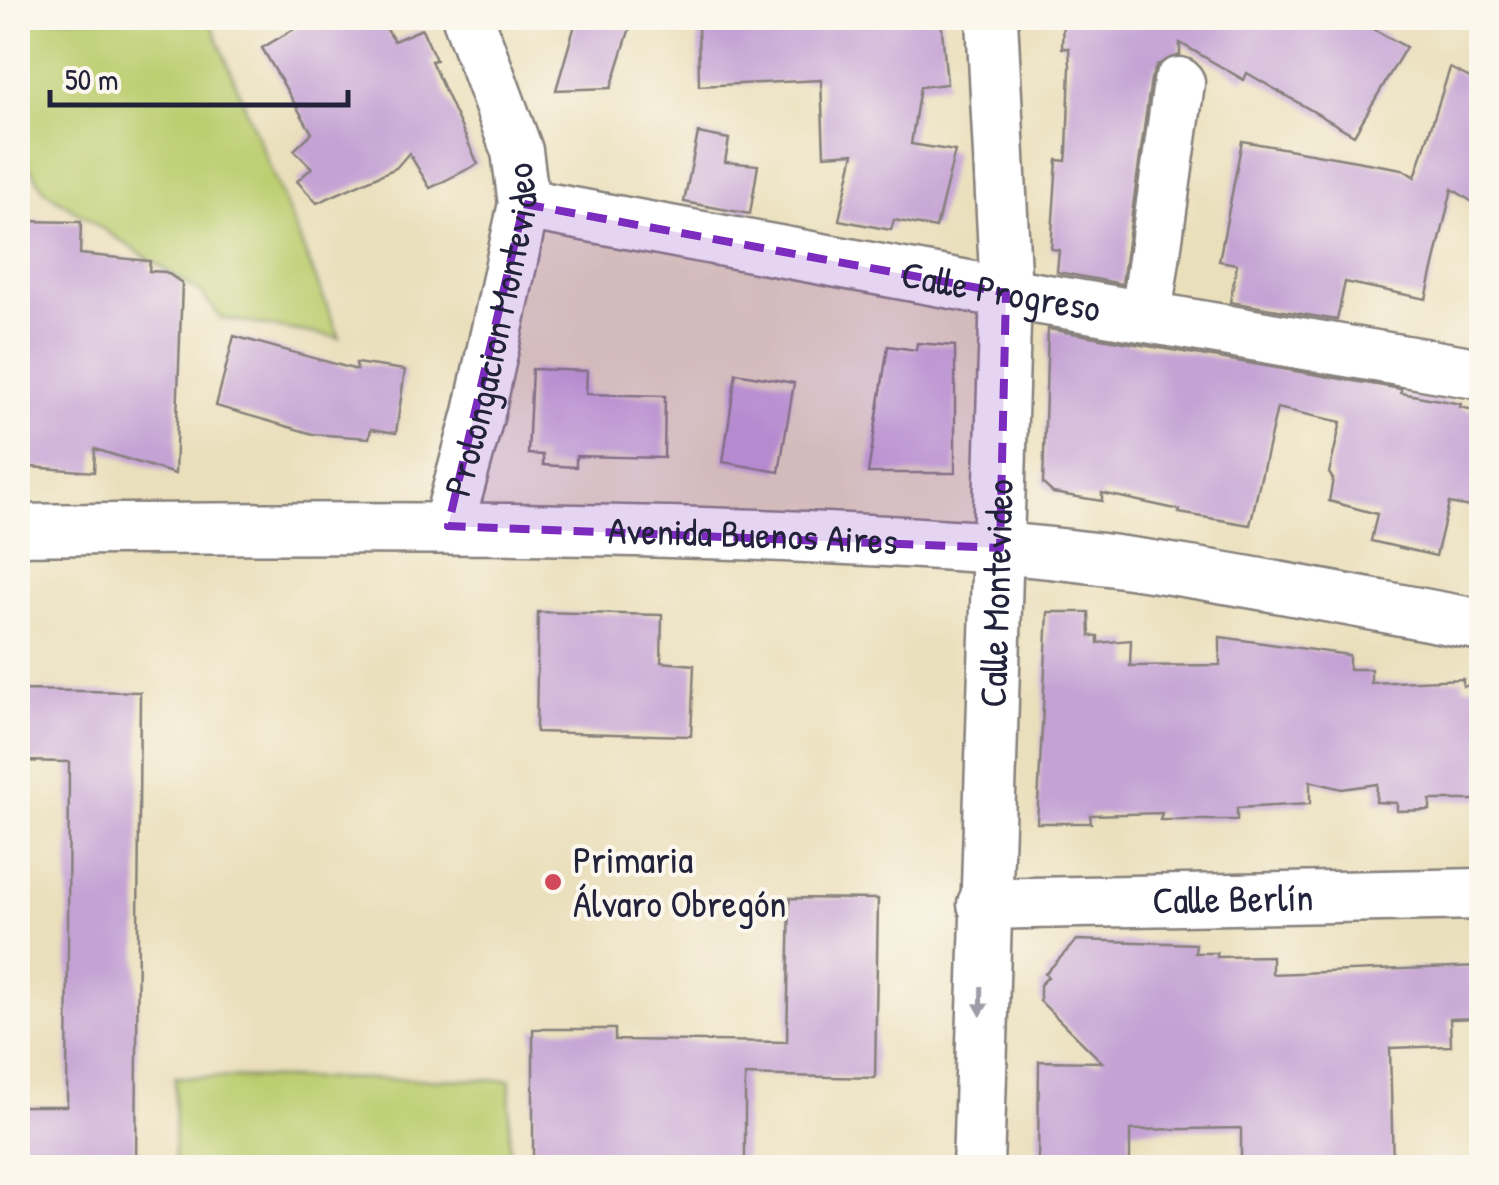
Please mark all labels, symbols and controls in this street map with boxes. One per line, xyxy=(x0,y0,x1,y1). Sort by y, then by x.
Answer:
scale bar xyxy=(50,45,348,107)
text: 50 m xyxy=(65,59,118,99)
street label: Prolongacion Montevideo xyxy=(430,160,549,502)
street label: Calle Progreso xyxy=(898,247,1104,334)
street label: Calle Montevideo xyxy=(966,478,1025,708)
street label: Avenida Buenos Aires xyxy=(607,503,899,566)
place label: Primaria Álvaro Obregón xyxy=(573,833,786,929)
street label: Calle Berlín xyxy=(1152,870,1314,926)
marker: Primaria Álvaro Obregón xyxy=(542,871,564,893)
one-way arrow xyxy=(973,986,989,1018)

